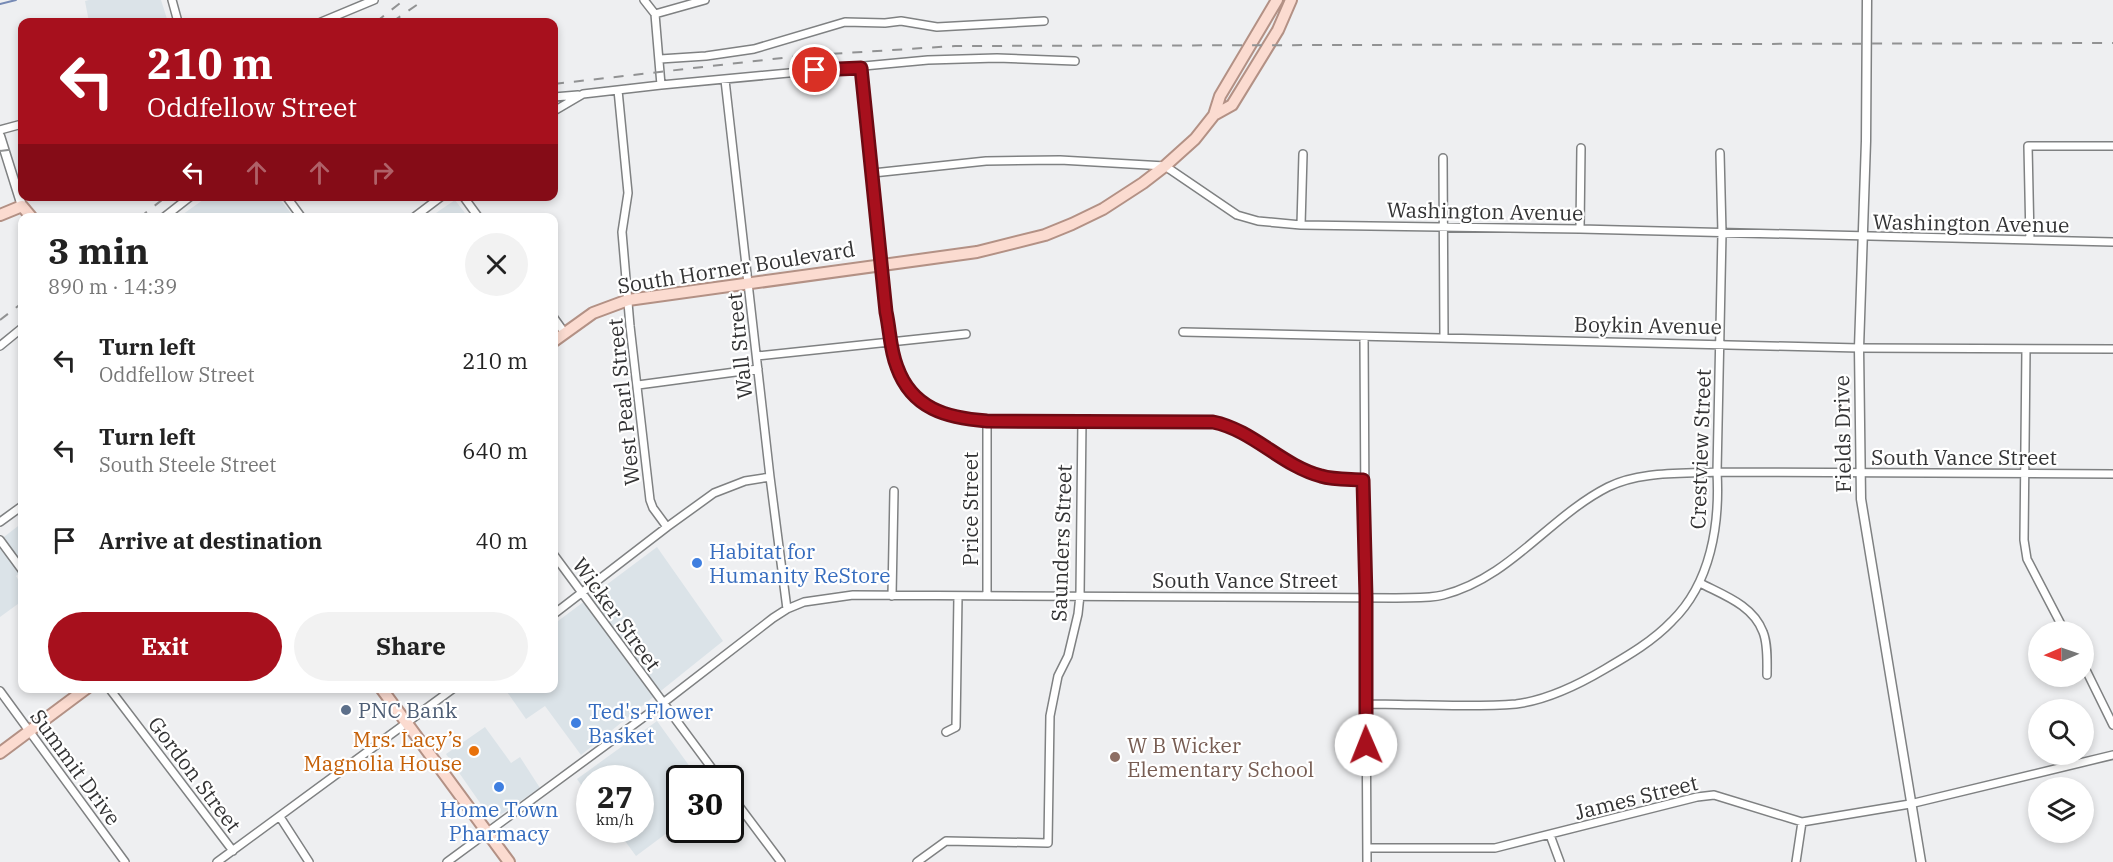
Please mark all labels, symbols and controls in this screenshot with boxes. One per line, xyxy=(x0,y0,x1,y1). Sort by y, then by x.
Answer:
text: 210 m xyxy=(147,36,273,91)
icon: left xyxy=(48,42,126,120)
pin xyxy=(789,44,840,95)
icon: arrive xyxy=(798,53,831,86)
text: Oddfellow Street xyxy=(147,89,357,124)
icon: left xyxy=(177,156,210,189)
icon: ahead xyxy=(240,156,273,189)
icon: ahead xyxy=(303,156,336,189)
icon: right xyxy=(366,156,399,189)
street label: Washington Avenue xyxy=(1386,195,1584,227)
street label: Washington Avenue xyxy=(1872,207,2070,239)
text: 3 min xyxy=(48,227,149,274)
button: close xyxy=(465,233,528,296)
street label: South Horner Boulevard xyxy=(615,234,857,300)
text: 890 m · 14:39 xyxy=(48,273,177,300)
street label: Wall Street xyxy=(719,291,759,401)
street label: Boykin Avenue xyxy=(1574,310,1722,340)
street label: West Pearl Street xyxy=(600,317,646,487)
text: Turn left xyxy=(99,332,195,361)
icon: left xyxy=(48,344,81,377)
text: 210 m xyxy=(462,346,528,375)
text: Oddfellow Street xyxy=(99,361,255,388)
street label: Crestview Street xyxy=(1683,368,1717,530)
street label: Fields Drive xyxy=(1827,375,1857,493)
text: Turn left xyxy=(99,422,195,451)
icon: left xyxy=(48,434,81,467)
text: 640 m xyxy=(462,436,528,465)
street label: South Vance Street xyxy=(1871,443,2057,471)
text: South Steele Street xyxy=(99,451,276,478)
street label: Price Street xyxy=(956,452,984,566)
street label: Saunders Street xyxy=(1044,464,1078,622)
icon: arrive xyxy=(48,524,81,557)
text: Arrive at destination xyxy=(99,526,322,555)
text: 40 m xyxy=(476,526,528,555)
place label: Habitat for Humanity ReStore xyxy=(709,537,891,589)
street label: Wicker Street xyxy=(566,552,668,676)
marker: Habitat for Humanity ReStore xyxy=(690,556,704,570)
street label: South Vance Street xyxy=(1152,566,1338,594)
button: Exit xyxy=(48,612,282,681)
button: Share xyxy=(294,612,528,681)
north arrow xyxy=(2028,621,2094,687)
map controls xyxy=(2028,621,2094,843)
place label: PNC Bank xyxy=(358,696,458,724)
place label: Ted's Flower Basket xyxy=(588,697,714,749)
button: search xyxy=(2028,699,2094,765)
street label: Summit Drive xyxy=(24,703,128,831)
marker: PNC Bank xyxy=(339,703,353,717)
street label: Gordon Street xyxy=(142,710,248,838)
position arrow xyxy=(1334,713,1398,777)
marker: Ted's Flower Basket xyxy=(569,716,583,730)
place label: Mrs. Lacy’s Magnolia House xyxy=(304,725,462,777)
place label: W B Wicker Elementary School xyxy=(1127,731,1314,783)
marker: Mrs. Lacy’s Magnolia House xyxy=(467,744,481,758)
marker: W B Wicker Elementary School xyxy=(1108,750,1122,764)
speed limit sign: 30 xyxy=(666,765,744,843)
street label: James Street xyxy=(1571,768,1701,826)
text: 27 xyxy=(597,777,633,816)
button: layers xyxy=(2028,777,2094,843)
marker: Home Town Pharmacy xyxy=(492,780,506,794)
place label: Home Town Pharmacy xyxy=(440,795,558,847)
text: km/h xyxy=(596,810,634,829)

